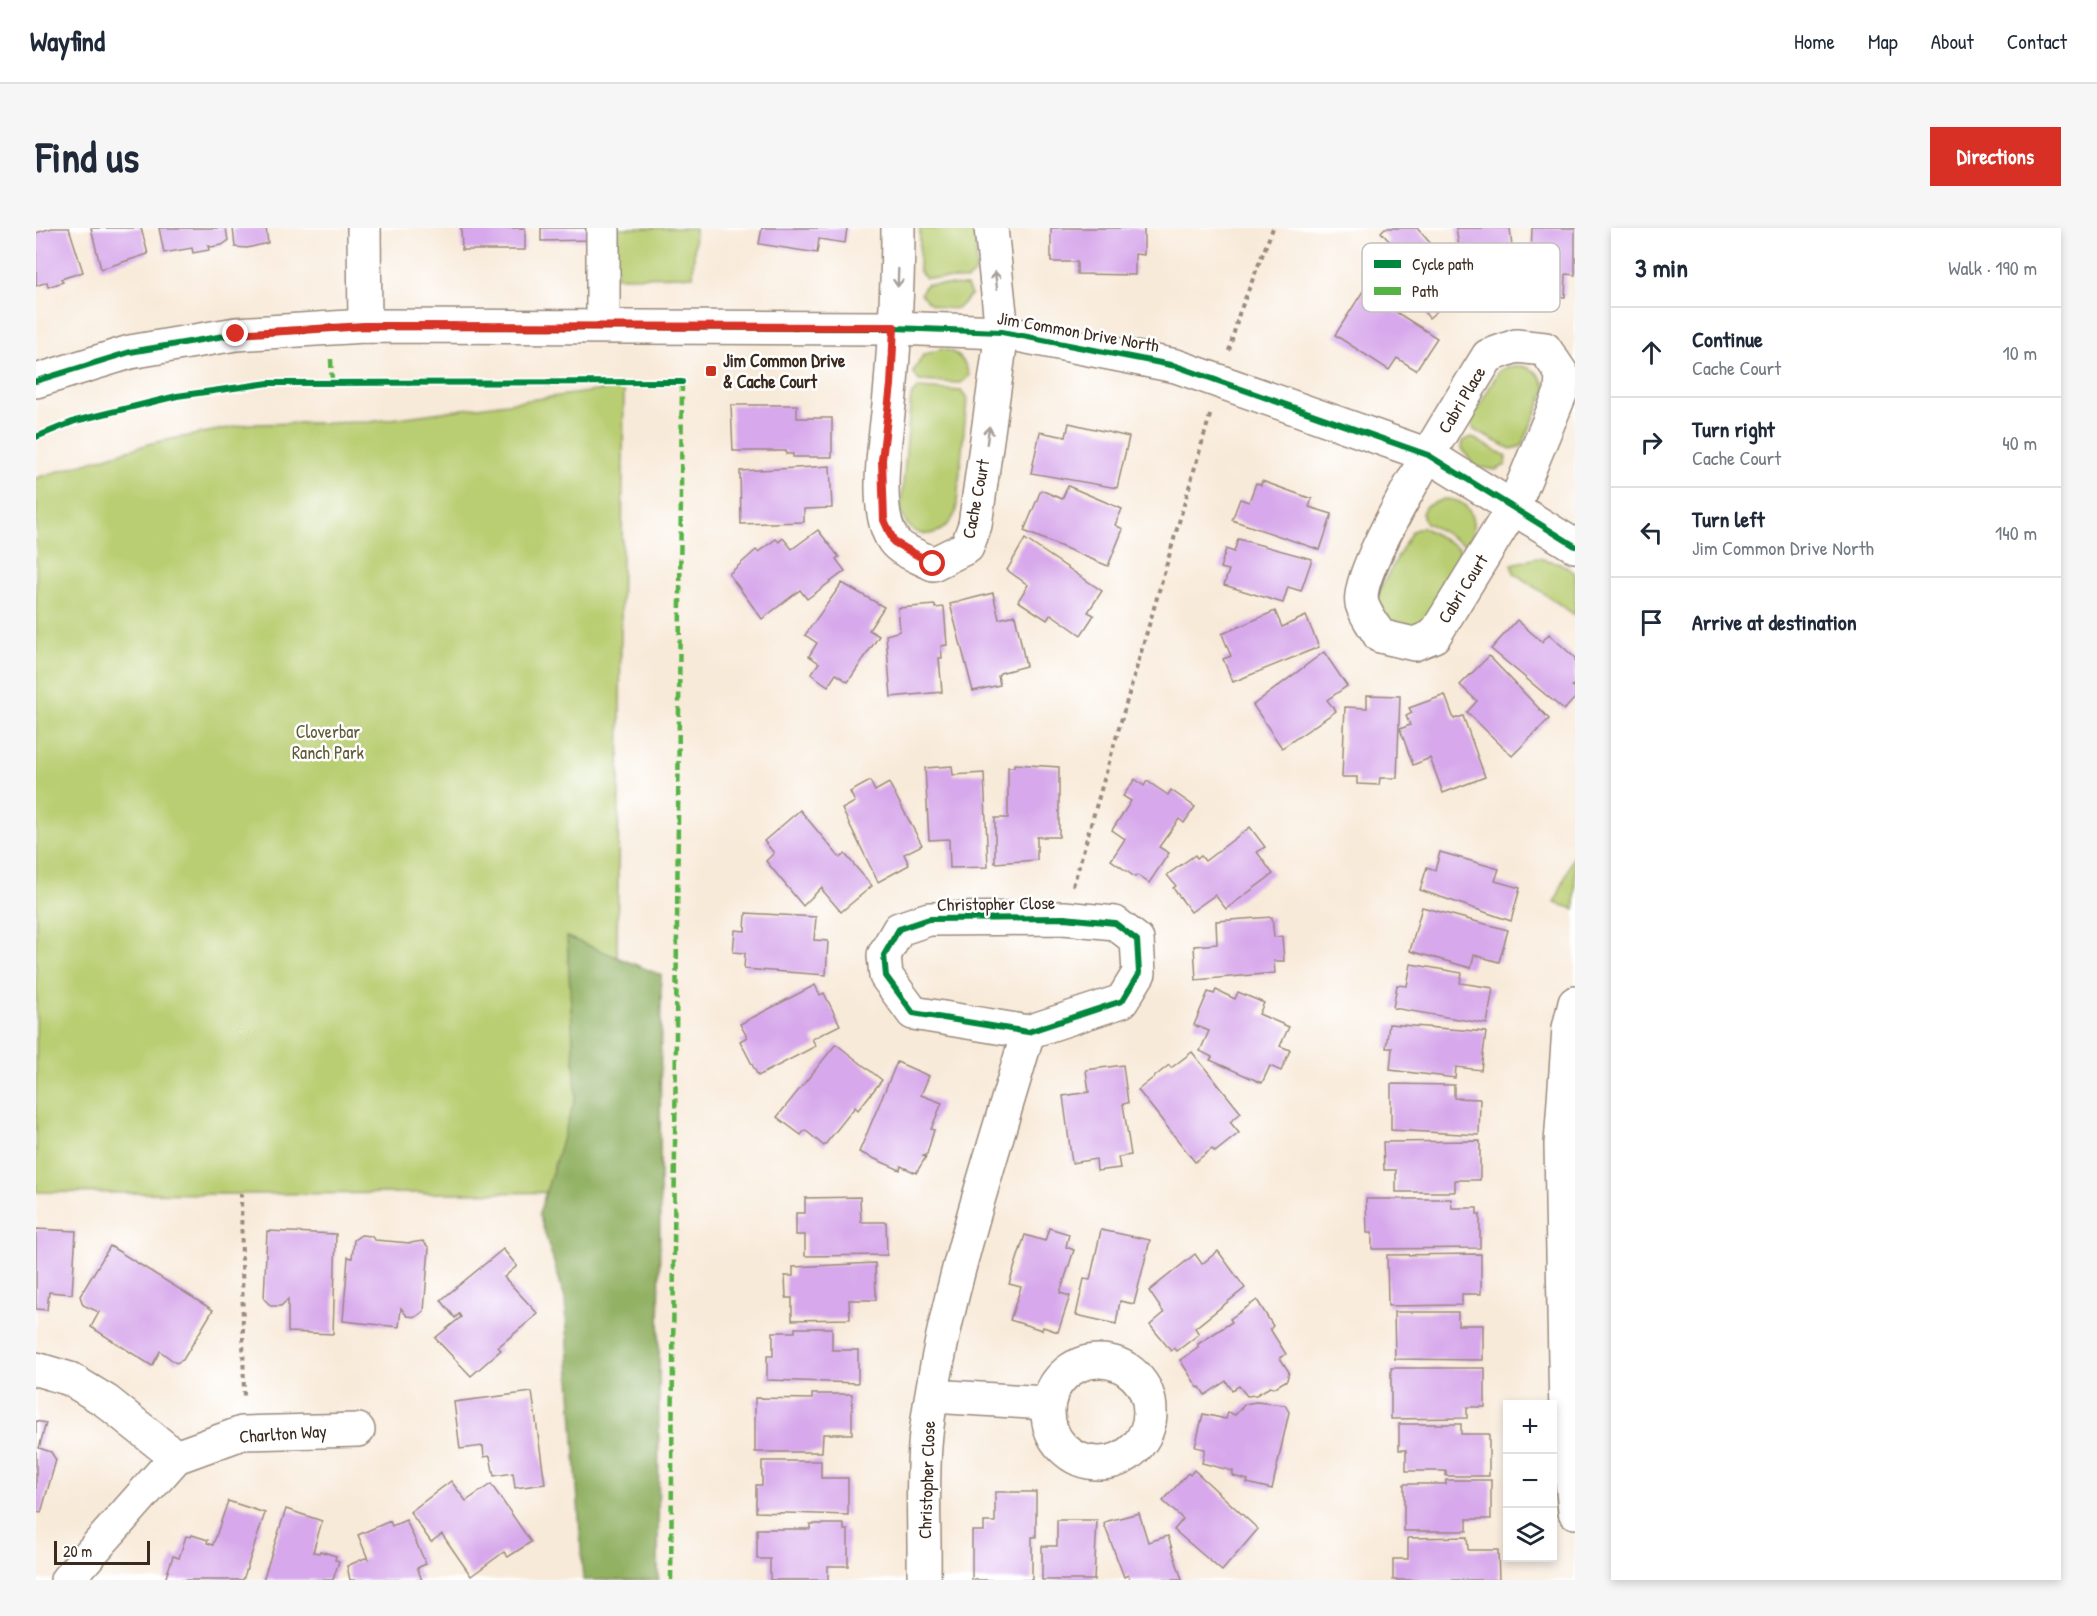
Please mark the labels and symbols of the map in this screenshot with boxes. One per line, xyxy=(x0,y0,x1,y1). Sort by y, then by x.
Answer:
legend xyxy=(1362,243,1560,312)
text: Cycle path xyxy=(1412,253,1474,275)
one-way arrow xyxy=(892,267,903,287)
one-way arrow xyxy=(991,270,1002,290)
text: Path xyxy=(1412,280,1438,302)
street label: Jim Common Drive North xyxy=(995,305,1161,358)
route end xyxy=(222,320,248,346)
place label: Jim Common Drive & Cache Court xyxy=(723,348,846,394)
street label: Cabri Place xyxy=(1432,362,1491,438)
marker: Jim Common Drive & Cache Court xyxy=(704,364,718,378)
one-way arrow xyxy=(982,425,993,445)
street label: Cache Court xyxy=(956,456,996,541)
street label: Cabri Court xyxy=(1432,549,1494,628)
route start xyxy=(919,550,945,576)
park label: Cloverbar Ranch Park xyxy=(292,719,365,765)
street label: Christopher Close xyxy=(937,890,1055,917)
street label: Charlton Way xyxy=(238,1418,328,1449)
street label: Christopher Close xyxy=(912,1420,941,1540)
scale bar xyxy=(54,1538,150,1566)

